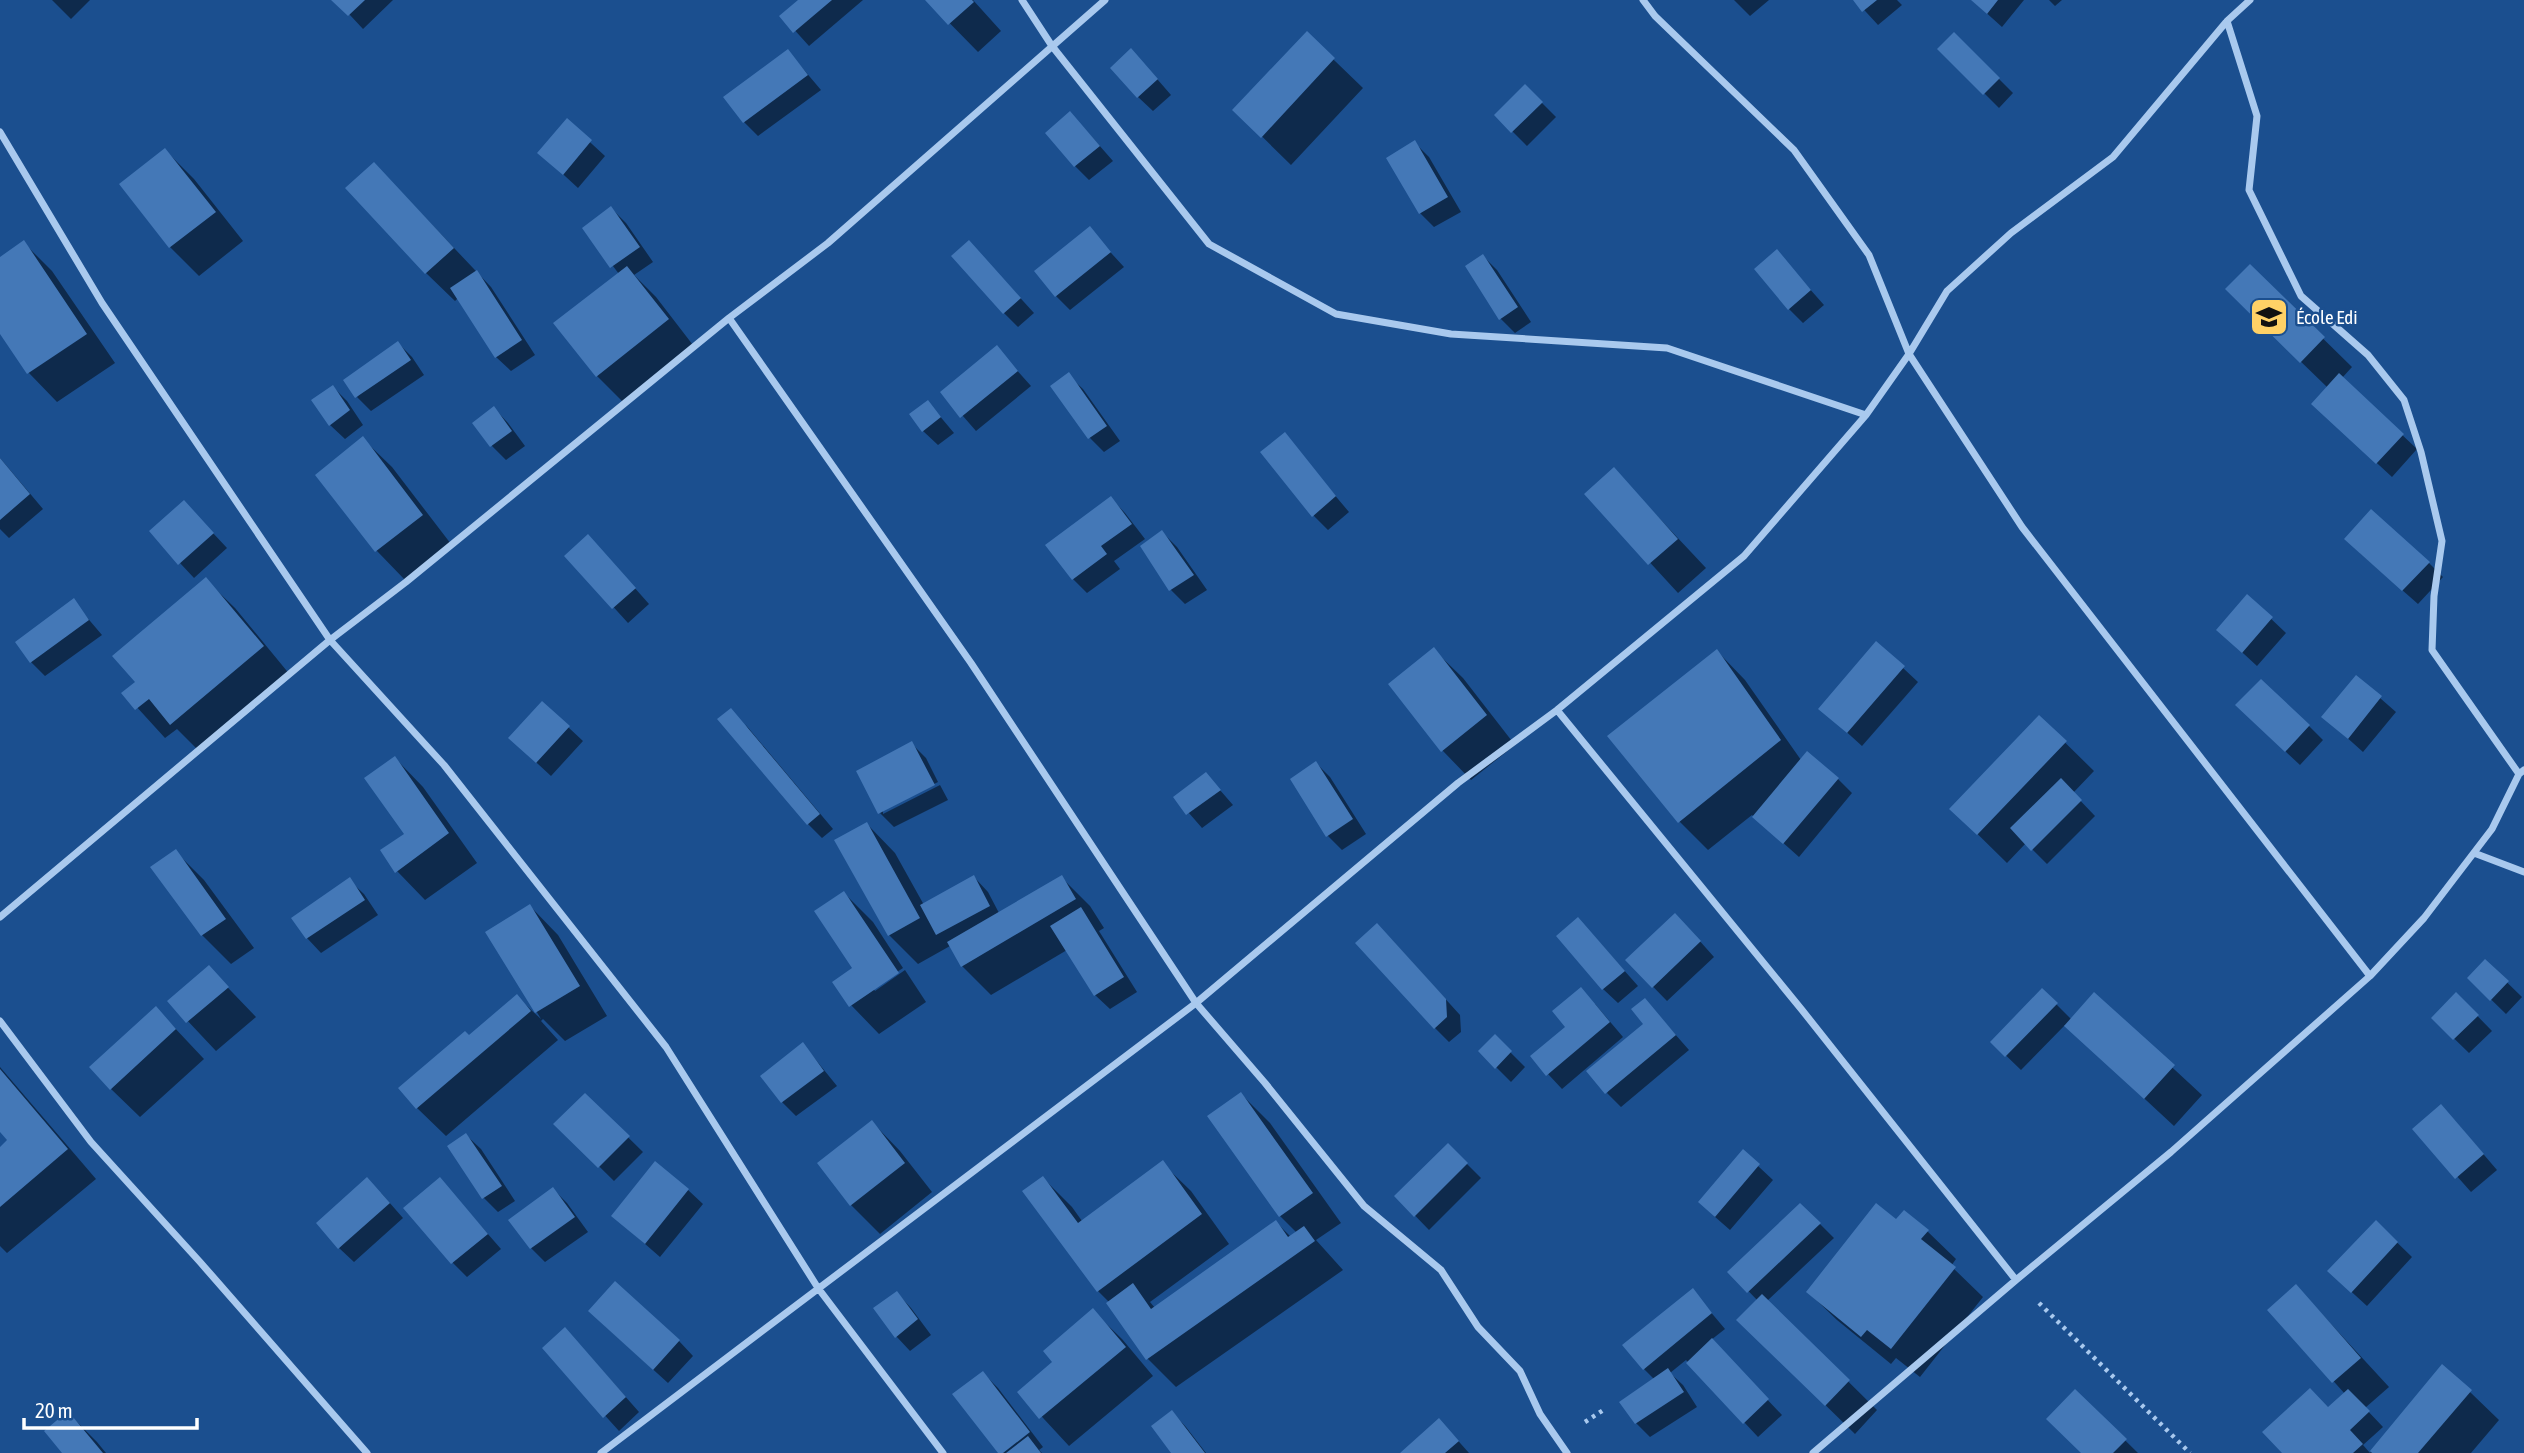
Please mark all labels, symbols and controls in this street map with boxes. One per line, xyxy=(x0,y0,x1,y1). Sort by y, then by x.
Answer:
school or university icon: École Edi xyxy=(2248,296,2290,338)
place label: École Edi xyxy=(2296,306,2358,328)
scale bar xyxy=(24,1386,198,1430)
text: 20 m xyxy=(35,1398,73,1422)

